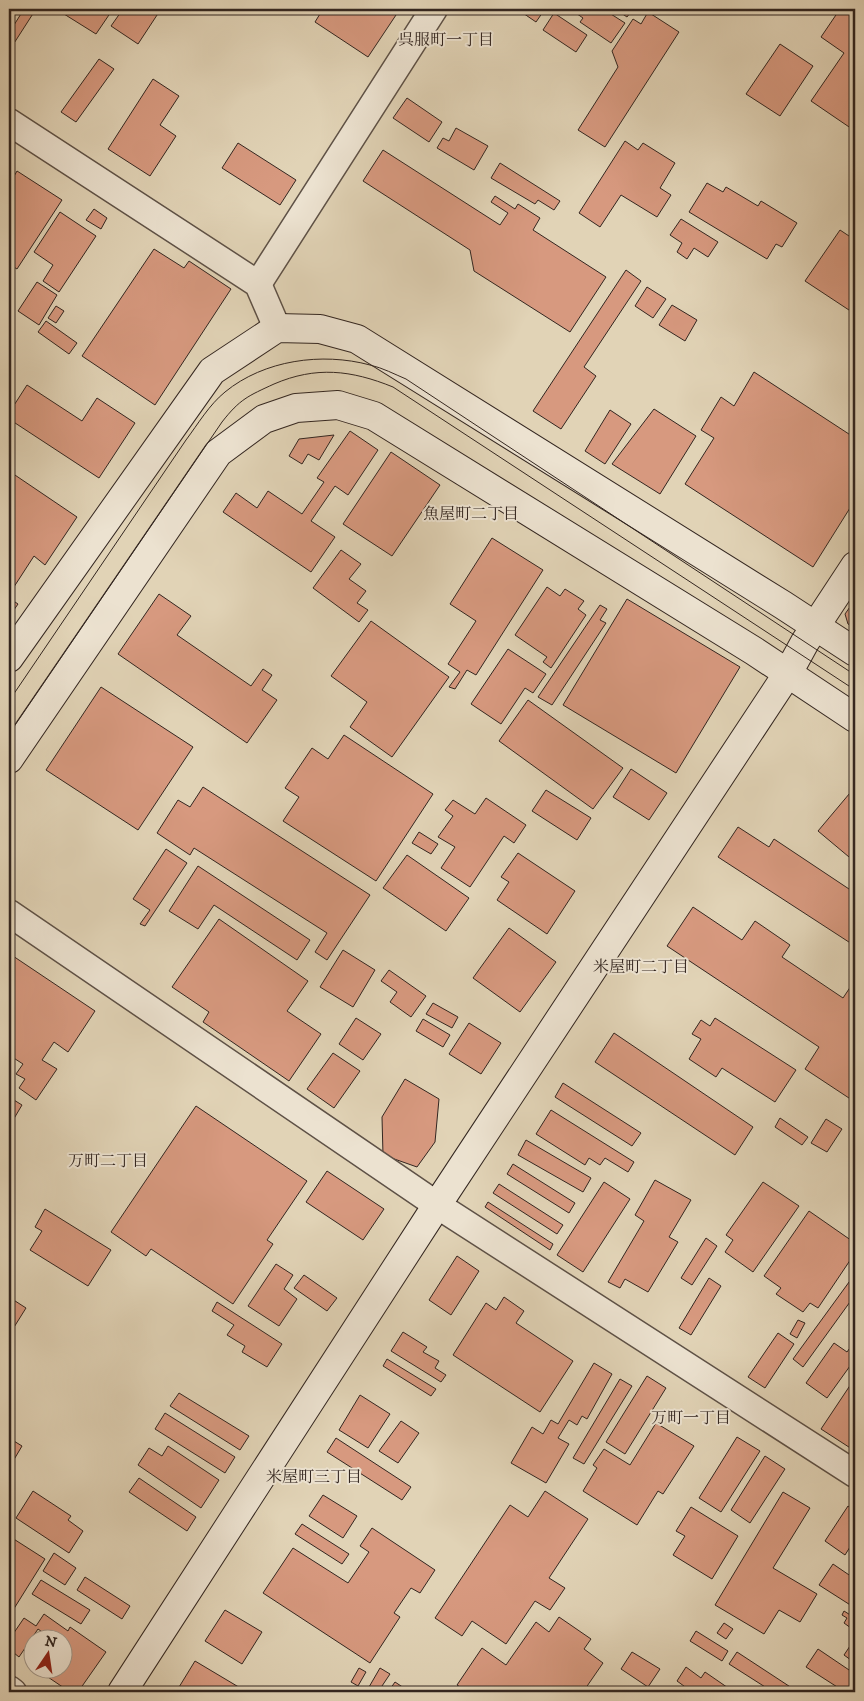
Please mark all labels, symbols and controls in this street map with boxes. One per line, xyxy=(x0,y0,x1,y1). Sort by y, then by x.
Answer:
district label: 呉服町一丁目 xyxy=(398,30,494,50)
district label: 魚屋町二丁目 xyxy=(423,504,519,524)
district label: 米屋町二丁目 xyxy=(593,957,689,977)
district label: 万町二丁目 xyxy=(68,1151,148,1171)
district label: 万町一丁目 xyxy=(651,1408,731,1428)
district label: 米屋町三丁目 xyxy=(266,1467,362,1487)
north arrow xyxy=(22,1628,72,1678)
text: N xyxy=(43,1632,59,1652)

